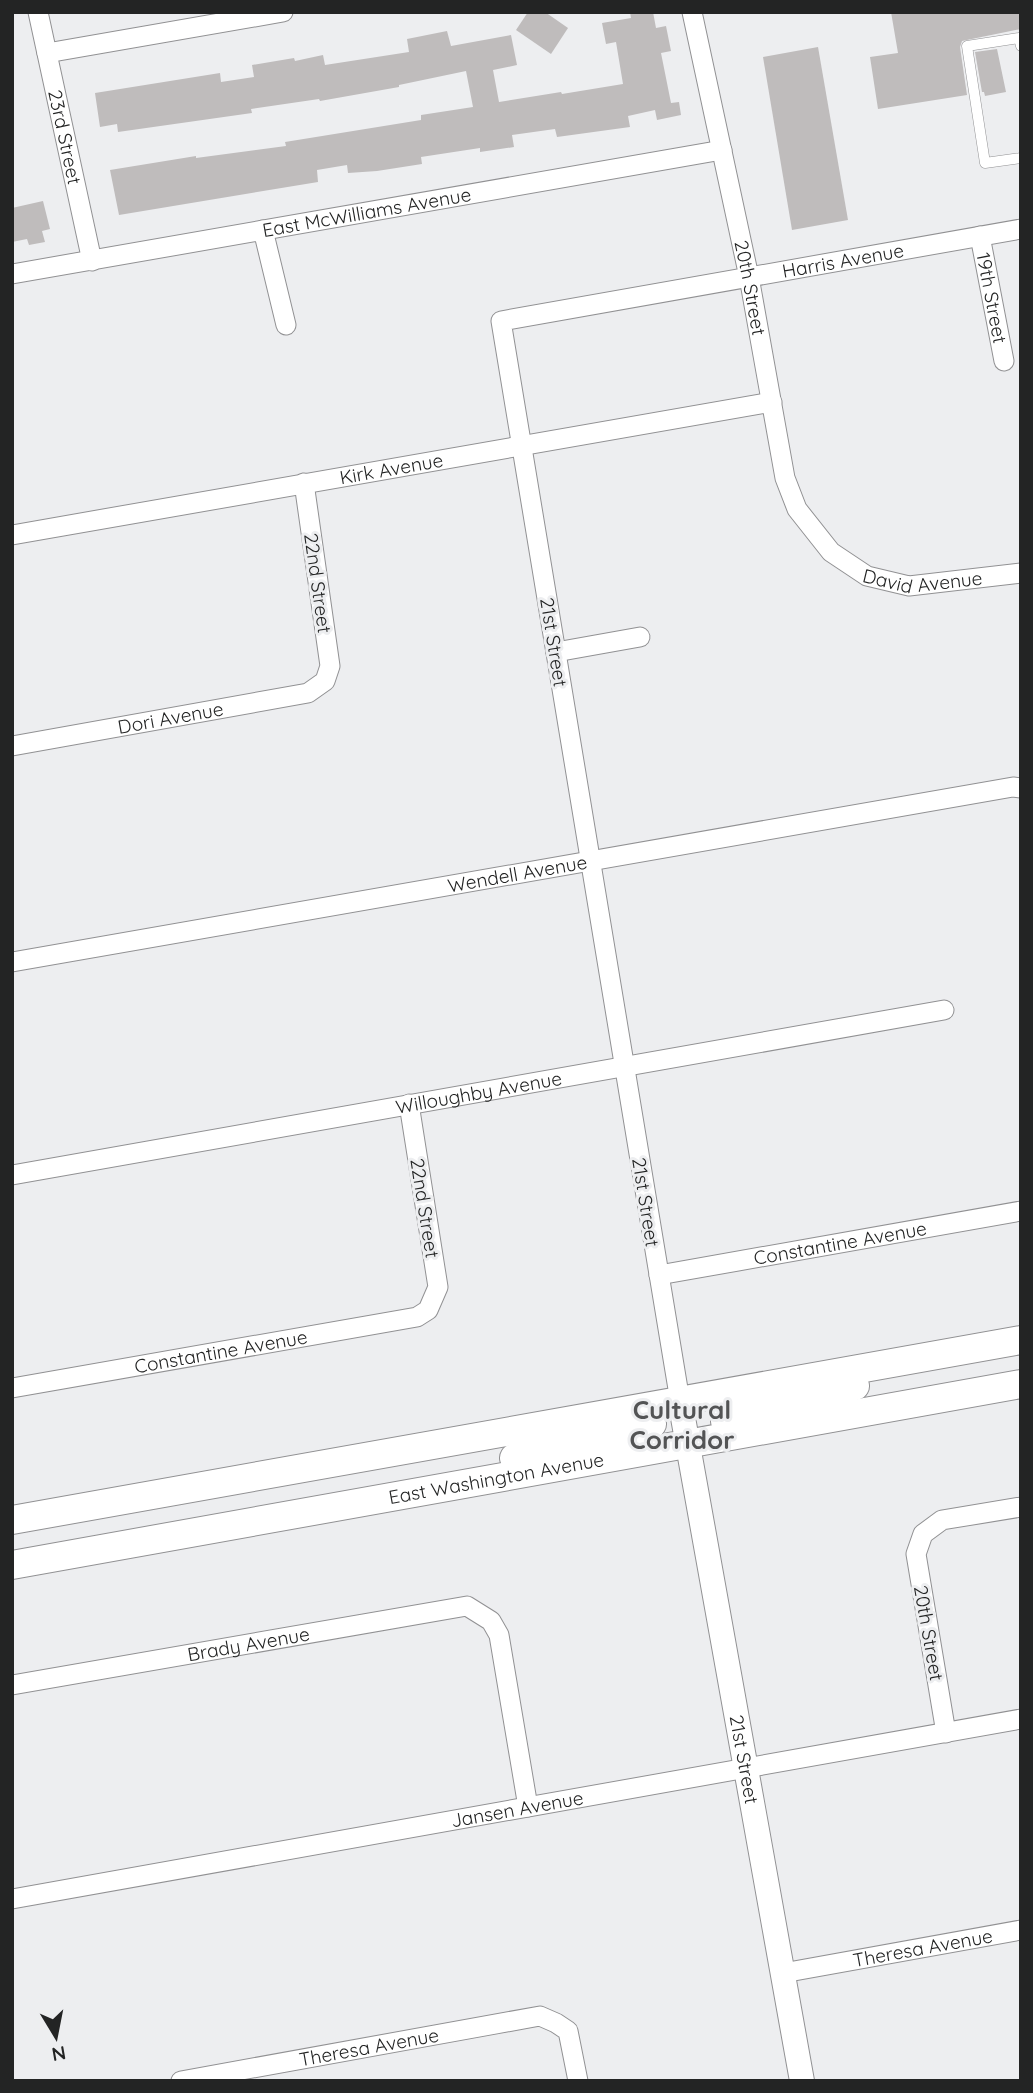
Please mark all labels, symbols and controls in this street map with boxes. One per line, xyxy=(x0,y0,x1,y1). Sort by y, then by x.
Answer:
street label: 23rd Street xyxy=(43,88,87,187)
street label: East McWilliams Avenue xyxy=(260,182,473,242)
street label: 20th Street xyxy=(729,238,771,337)
street label: Harris Avenue xyxy=(780,238,906,283)
street label: 19th Street xyxy=(971,250,1012,345)
street label: Kirk Avenue xyxy=(338,448,445,489)
street label: 22nd Street xyxy=(299,531,337,635)
street label: David Avenue xyxy=(860,563,984,598)
street label: 21st Street xyxy=(535,596,573,688)
street label: Dori Avenue xyxy=(116,696,225,739)
street label: Wendell Avenue xyxy=(446,850,589,898)
street label: Willoughby Avenue xyxy=(394,1066,564,1119)
street label: 22nd Street xyxy=(405,1156,445,1260)
street label: 21st Street xyxy=(627,1156,665,1248)
street label: Constantine Avenue xyxy=(752,1216,929,1270)
street label: Constantine Avenue xyxy=(132,1324,309,1378)
district label: Cultural Corridor xyxy=(629,1393,735,1456)
street label: East Washington Avenue xyxy=(387,1447,606,1509)
street label: 20th Street xyxy=(909,1584,949,1682)
street label: Brady Avenue xyxy=(186,1622,311,1666)
street label: 21st Street xyxy=(725,1713,764,1806)
street label: Jansen Avenue xyxy=(449,1785,585,1833)
street label: Theresa Avenue xyxy=(851,1923,994,1972)
north arrow xyxy=(21,2002,91,2072)
street label: Theresa Avenue xyxy=(297,2023,441,2071)
text: N xyxy=(50,2041,68,2067)

